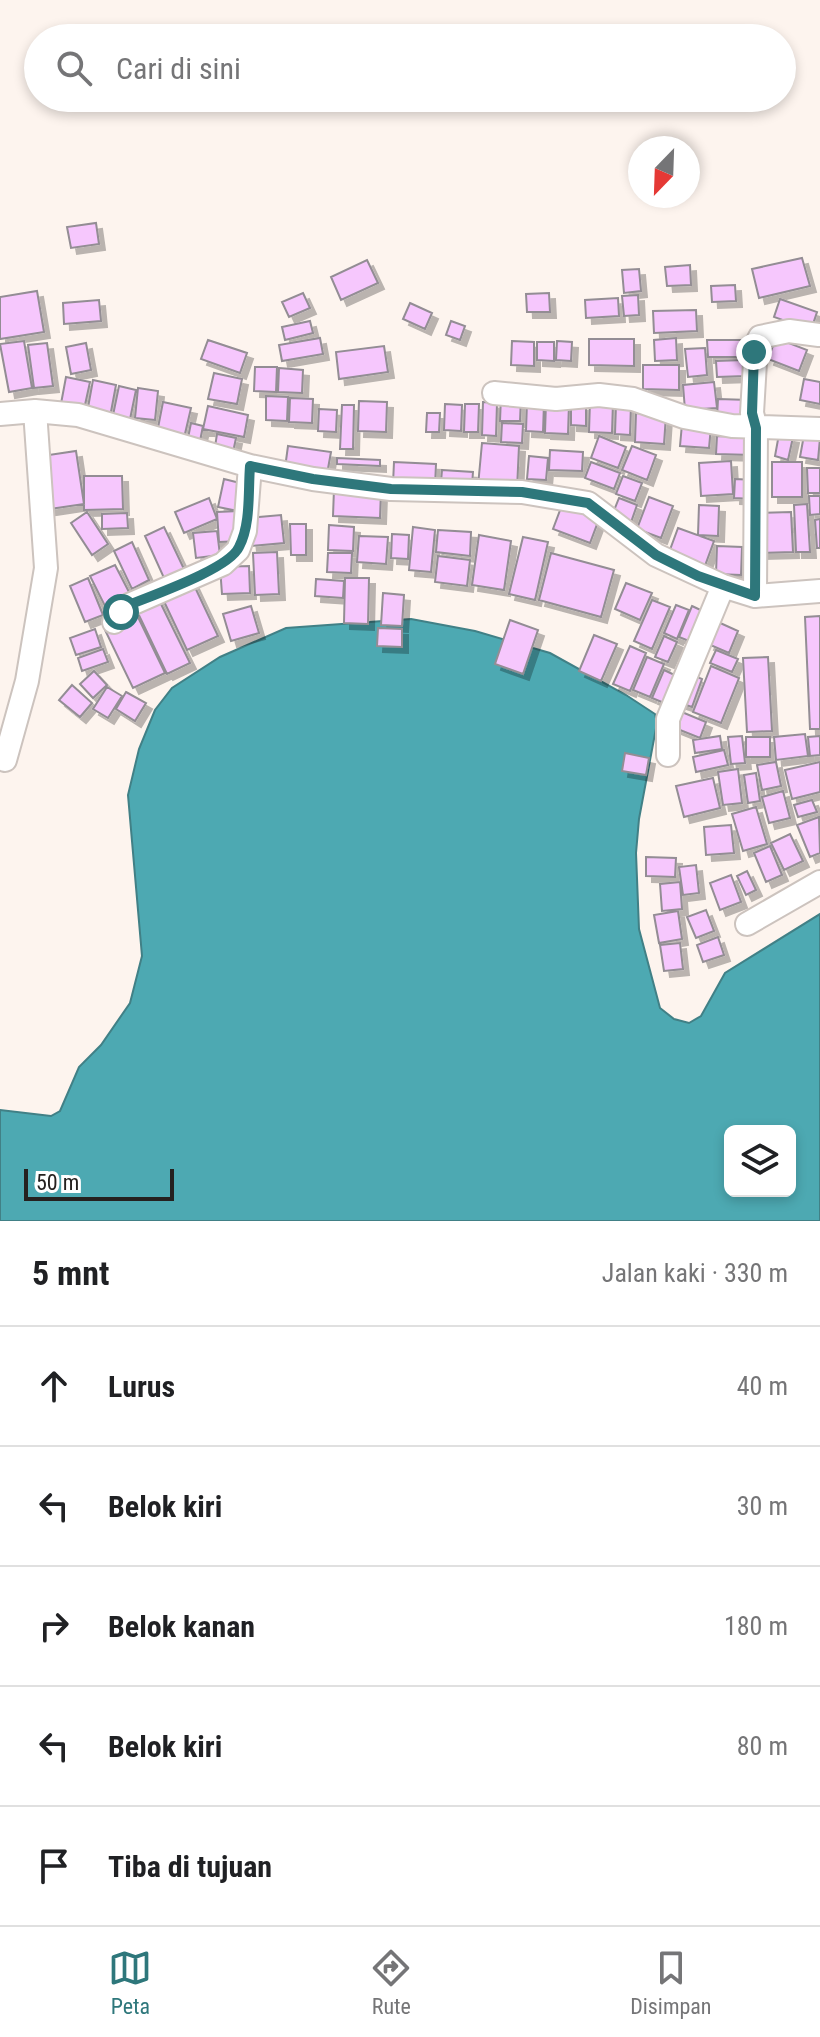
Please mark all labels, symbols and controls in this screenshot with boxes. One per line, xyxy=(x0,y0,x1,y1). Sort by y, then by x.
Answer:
search box xyxy=(24,24,796,112)
icon: search xyxy=(52,46,96,90)
text: Cari di sini xyxy=(116,51,241,86)
north arrow xyxy=(628,136,700,208)
route end xyxy=(736,334,772,370)
route start xyxy=(103,594,139,630)
map controls xyxy=(724,1125,796,1197)
button: layers xyxy=(724,1125,796,1197)
scale bar xyxy=(24,1165,174,1201)
text: 50 m xyxy=(36,1170,79,1195)
text: 5 mnt xyxy=(32,1253,109,1293)
text: Jalan kaki · 330 m xyxy=(602,1258,788,1288)
icon: ahead xyxy=(32,1364,76,1408)
text: Lurus xyxy=(108,1369,175,1404)
text: 40 m xyxy=(737,1371,788,1401)
icon: left xyxy=(32,1484,76,1528)
text: Belok kiri xyxy=(108,1489,222,1524)
text: 30 m xyxy=(737,1491,788,1521)
icon: right xyxy=(32,1604,76,1648)
text: Belok kanan xyxy=(108,1609,255,1644)
text: 180 m xyxy=(724,1611,788,1641)
icon: left xyxy=(32,1724,76,1768)
text: Belok kiri xyxy=(108,1729,222,1764)
text: 80 m xyxy=(737,1731,788,1761)
icon: arrive xyxy=(32,1844,76,1888)
text: Tiba di tujuan xyxy=(108,1849,272,1884)
tab: Peta xyxy=(108,1946,152,2019)
tab: Rute xyxy=(369,1946,413,2019)
tab: Disimpan xyxy=(630,1946,712,2019)

